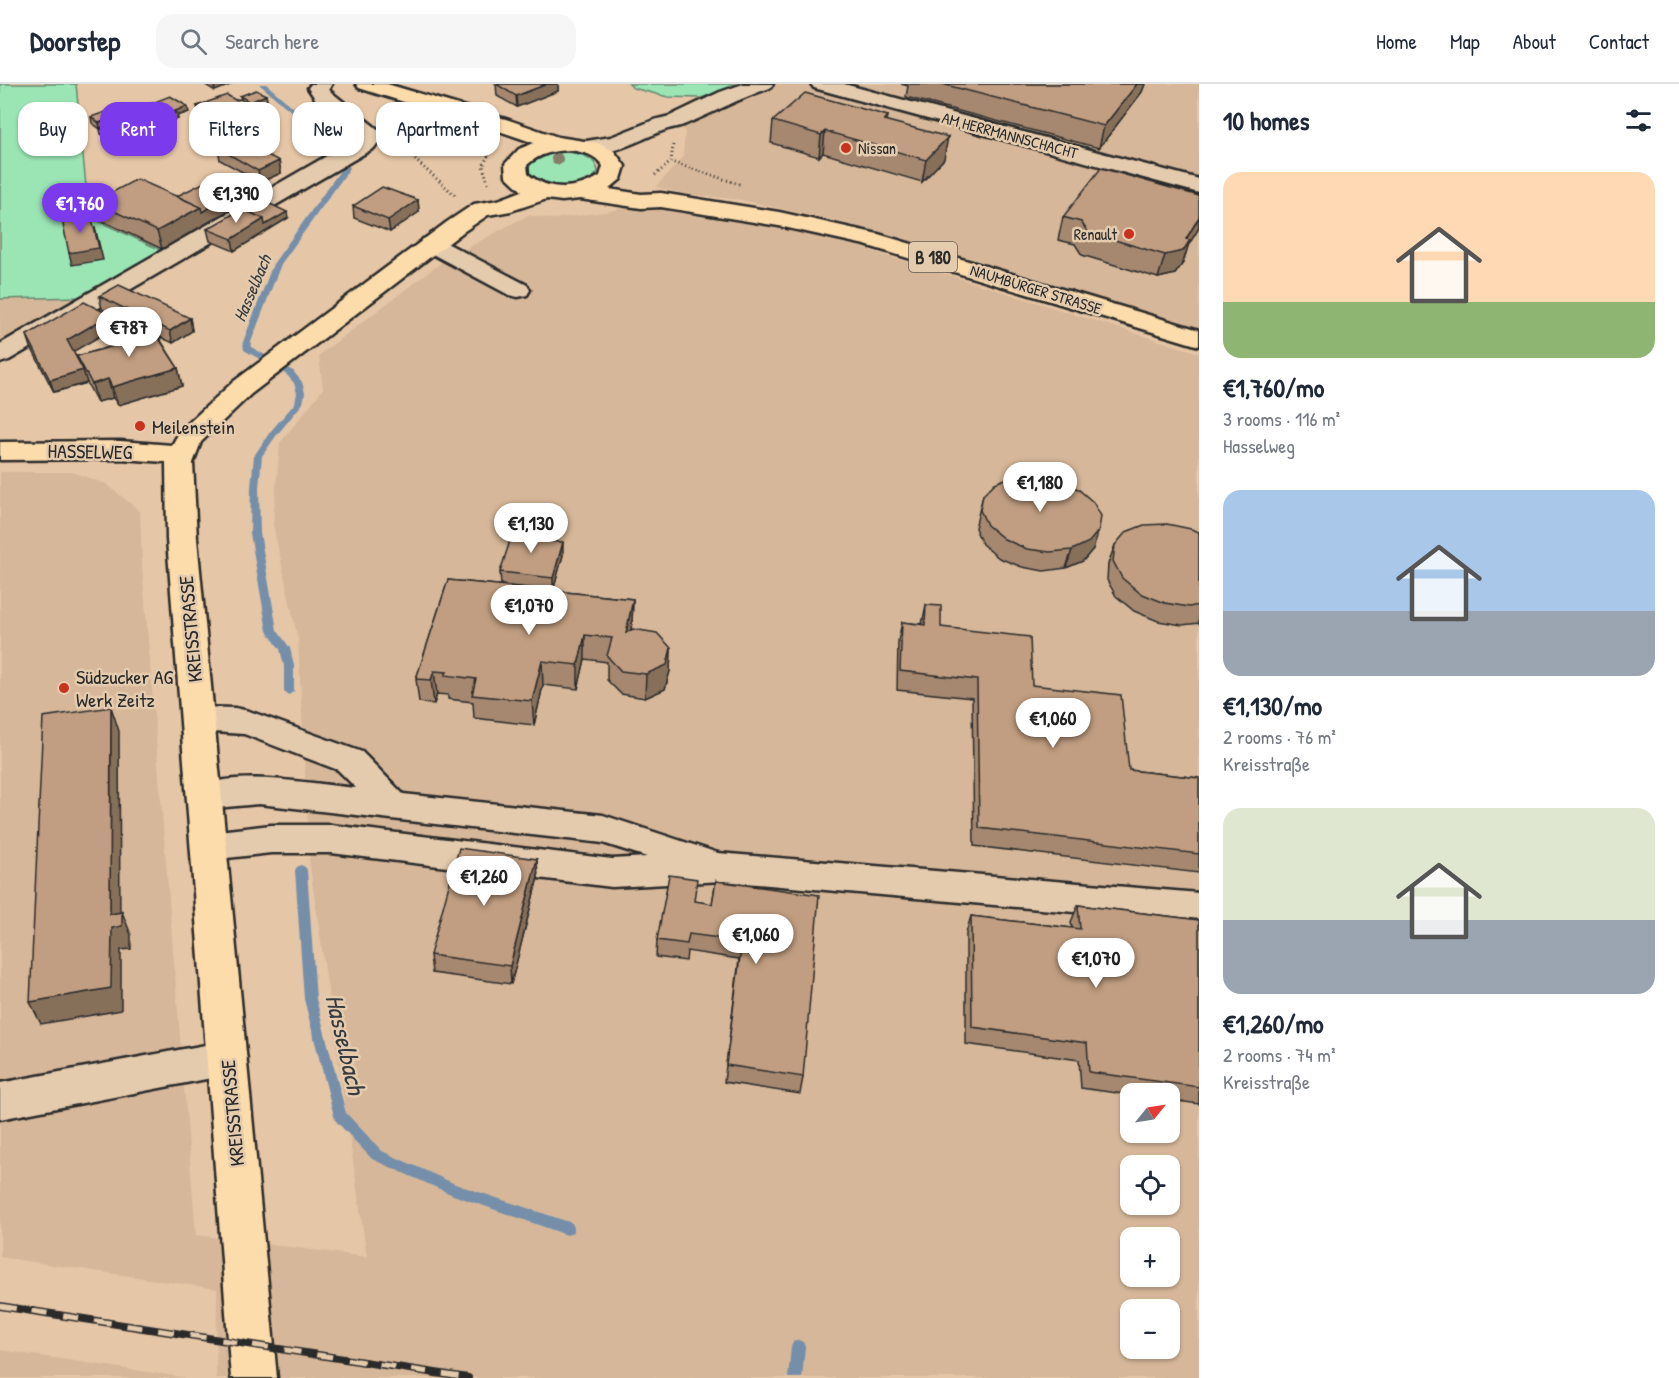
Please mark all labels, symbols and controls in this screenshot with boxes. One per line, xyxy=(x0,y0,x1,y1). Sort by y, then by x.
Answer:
search box xyxy=(156,14,576,68)
text: Doorstep xyxy=(30,22,120,60)
icon: search xyxy=(177,25,210,58)
text: Search here xyxy=(225,26,319,56)
text: Home xyxy=(1376,27,1417,56)
text: Map xyxy=(1450,27,1480,56)
text: About xyxy=(1513,27,1556,56)
text: Contact xyxy=(1589,27,1649,56)
chip: Buy xyxy=(18,102,88,156)
chip: Rent xyxy=(100,102,177,156)
chip: Filters xyxy=(189,102,280,156)
chip: New xyxy=(292,102,364,156)
chip: Apartment xyxy=(376,102,500,156)
text: 10 homes xyxy=(1223,103,1310,138)
icon: filters xyxy=(1622,104,1655,137)
street label: AM HERRMANNSCHACHT xyxy=(940,106,1081,164)
place label: Nissan xyxy=(858,137,896,159)
marker: Nissan xyxy=(839,141,853,155)
pin: €1,390 xyxy=(187,173,285,224)
text: €1,390 xyxy=(213,179,259,206)
pin: €1,760 xyxy=(31,183,129,234)
text: €1,760 xyxy=(56,189,104,216)
icon: home xyxy=(1385,211,1493,319)
place label: Renault xyxy=(1074,223,1117,245)
marker: Renault xyxy=(1122,227,1136,241)
road number: B 180 xyxy=(909,242,957,272)
water label: Hasselbach xyxy=(227,249,278,325)
street label: NAUMBURGER STRASSE xyxy=(968,259,1104,319)
pin: €787 xyxy=(93,307,165,358)
text: €787 xyxy=(110,313,148,340)
text: €1,760/mo xyxy=(1223,370,1324,405)
text: 3 rooms · 116 m² xyxy=(1223,405,1340,432)
place label: Meilenstein xyxy=(152,413,235,440)
marker: Meilenstein xyxy=(133,419,147,433)
text: Hasselweg xyxy=(1223,432,1295,459)
street label: HASSELWEG xyxy=(48,437,133,465)
pin: €1,180 xyxy=(991,462,1089,513)
text: €1,180 xyxy=(1017,468,1063,495)
pin: €1,130 xyxy=(482,503,580,554)
text: €1,130 xyxy=(508,509,554,536)
icon: home xyxy=(1385,529,1493,637)
street label: KREISSTRASSE xyxy=(172,574,208,683)
pin: €1,070 xyxy=(480,585,578,636)
text: €1,070 xyxy=(505,591,553,618)
place label: Südzucker AG Werk Zeitz xyxy=(76,663,174,713)
marker: Südzucker AG Werk Zeitz xyxy=(57,681,71,695)
text: €1,130/mo xyxy=(1223,688,1322,723)
pin: €1,060 xyxy=(1004,698,1102,749)
text: €1,060 xyxy=(1030,704,1076,731)
text: 2 rooms · 76 m² xyxy=(1223,723,1336,750)
text: Kreisstraße xyxy=(1223,750,1310,777)
icon: home xyxy=(1385,847,1493,955)
pin: €1,260 xyxy=(435,856,533,907)
text: €1,260 xyxy=(460,862,508,889)
pin: €1,060 xyxy=(707,914,805,965)
text: €1,060 xyxy=(733,920,779,947)
pin: €1,070 xyxy=(1047,938,1145,989)
text: €1,070 xyxy=(1072,944,1120,971)
water label: Hasselbach xyxy=(318,991,375,1099)
text: €1,260/mo xyxy=(1223,1006,1324,1041)
text: 2 rooms · 74 m² xyxy=(1223,1041,1335,1068)
street label: KREISSTRASSE xyxy=(214,1058,250,1167)
text: Kreisstraße xyxy=(1223,1068,1310,1095)
north arrow xyxy=(1120,1083,1180,1143)
map controls xyxy=(1120,1083,1180,1359)
button: locate xyxy=(1120,1155,1180,1215)
button: + xyxy=(1120,1227,1180,1287)
button: − xyxy=(1120,1299,1180,1359)

